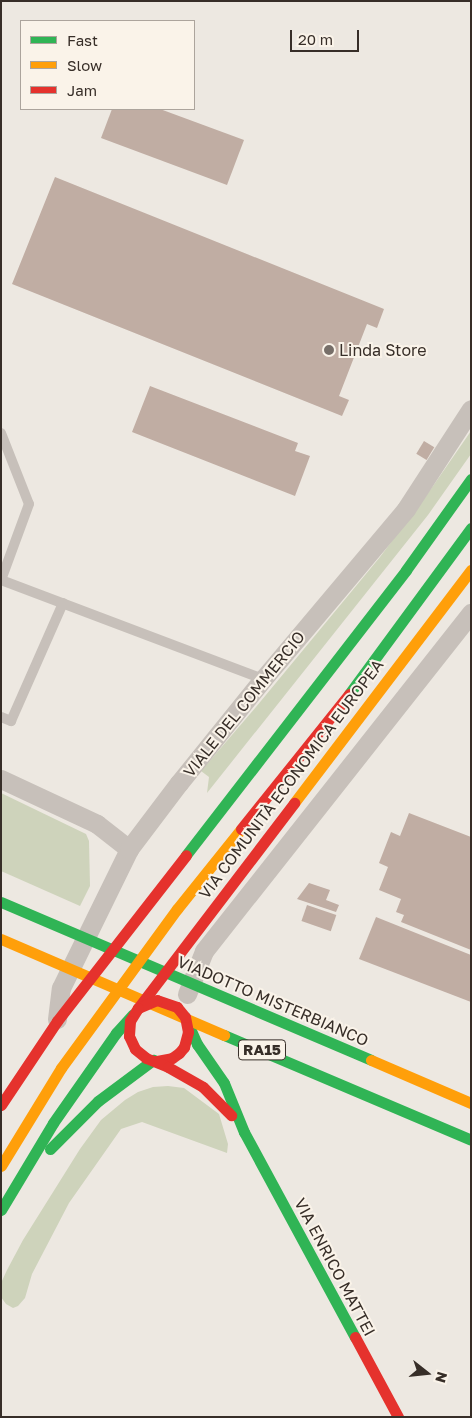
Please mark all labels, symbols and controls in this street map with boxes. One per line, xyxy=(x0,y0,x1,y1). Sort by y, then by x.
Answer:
legend xyxy=(20,20,195,110)
scale bar xyxy=(292,20,361,52)
text: 20 m xyxy=(298,30,333,48)
text: Fast xyxy=(67,31,98,49)
text: Slow xyxy=(67,56,102,74)
text: Jam xyxy=(67,81,97,99)
place label: Linda Store xyxy=(339,340,426,360)
marker: Linda Store xyxy=(323,344,335,356)
street label: VIALE DEL COMMERCIO xyxy=(179,627,309,781)
street label: VIA COMUNITÀ ECONOMICA EUROPEA xyxy=(195,656,387,902)
street label: VIADOTTO MISTERBIANCO xyxy=(174,952,372,1050)
road number: RA15 xyxy=(237,1038,287,1062)
street label: VIA ENRICO MATTEI xyxy=(290,1195,380,1339)
north arrow xyxy=(402,1348,452,1398)
text: N xyxy=(432,1370,452,1385)

